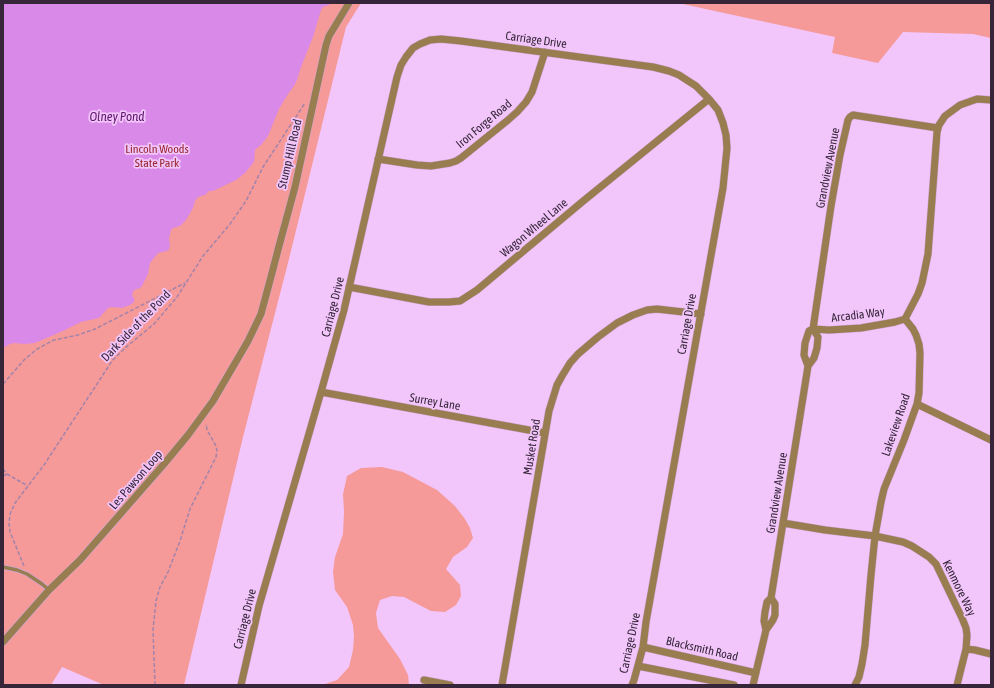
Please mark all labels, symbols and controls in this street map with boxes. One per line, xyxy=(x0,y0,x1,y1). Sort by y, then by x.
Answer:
street label: Carriage Drive xyxy=(504,29,568,51)
street label: Iron Forge Road xyxy=(453,97,515,151)
water label: Olney Pond xyxy=(89,109,145,125)
street label: Stump Hill Road xyxy=(275,118,305,190)
street label: Grandview Avenue xyxy=(813,126,843,210)
park label: Lincoln Woods State Park xyxy=(125,142,189,170)
street label: Wagon Wheel Lane xyxy=(497,196,571,260)
street label: Carriage Drive xyxy=(319,275,347,339)
street label: Dark Side of the Pond xyxy=(98,287,174,365)
street label: Carriage Drive xyxy=(675,292,699,356)
street label: Arcadia Way xyxy=(830,305,886,325)
street label: Surrey Lane xyxy=(408,390,462,414)
street label: Lakeview Road xyxy=(879,392,913,458)
street label: Musket Road xyxy=(520,418,544,476)
street label: Les Pawson Loop xyxy=(107,448,165,512)
street label: Grandview Avenue xyxy=(763,451,791,535)
street label: Kenmore Way xyxy=(939,558,979,618)
street label: Carriage Drive xyxy=(231,587,259,651)
street label: Carriage Drive xyxy=(617,611,643,675)
street label: Blacksmith Road xyxy=(665,634,739,664)

